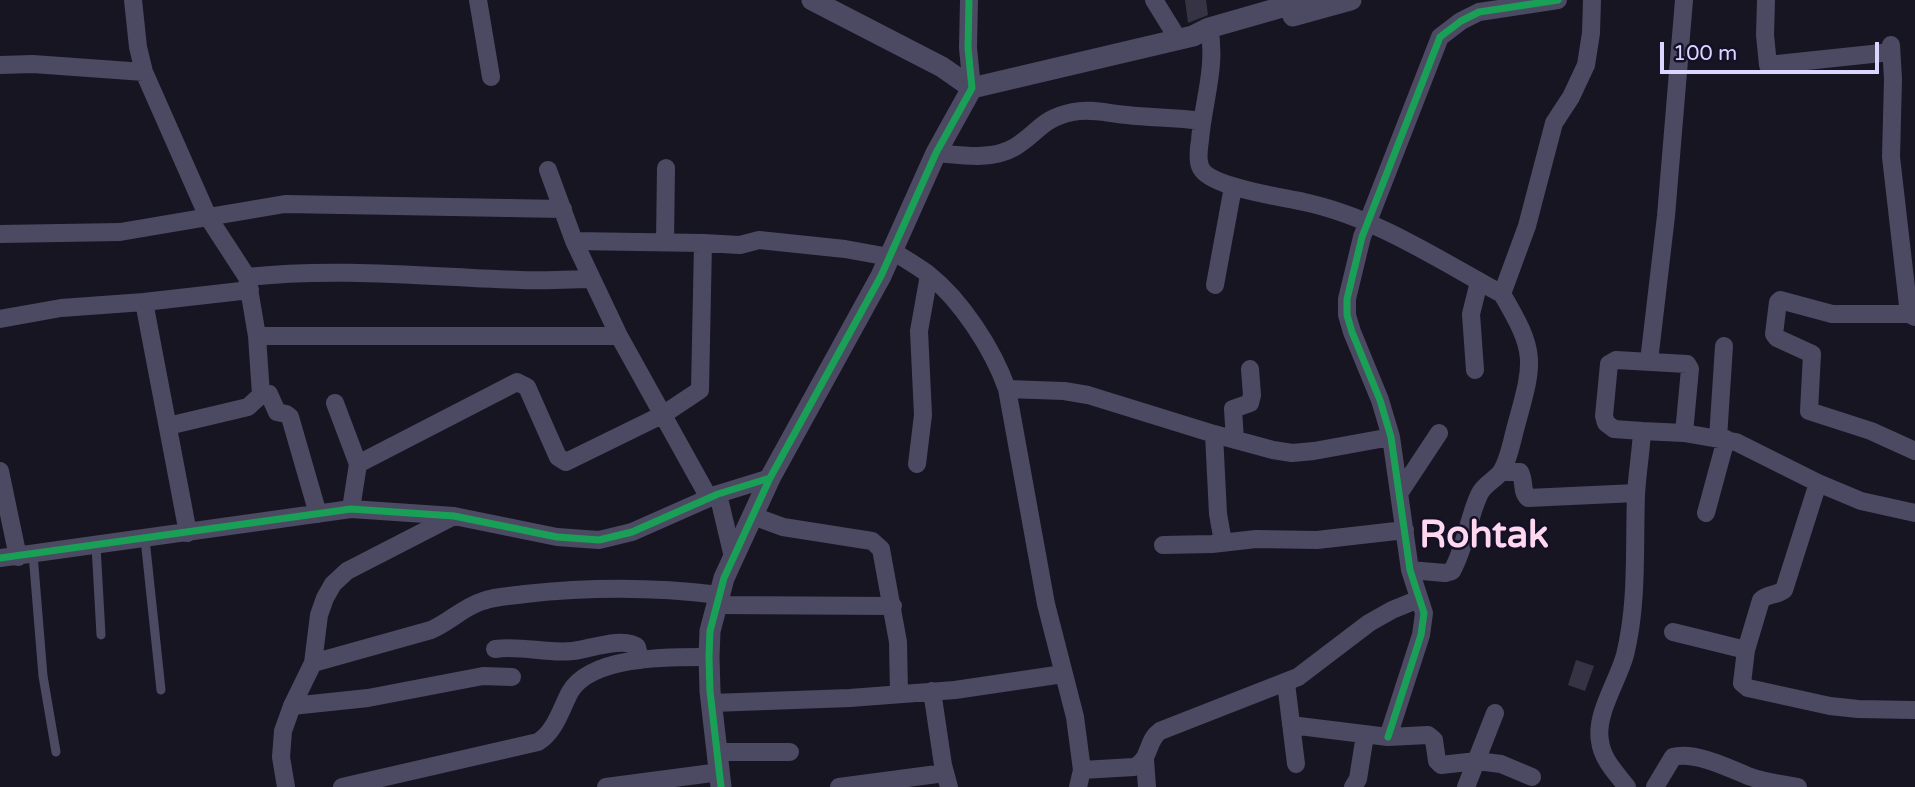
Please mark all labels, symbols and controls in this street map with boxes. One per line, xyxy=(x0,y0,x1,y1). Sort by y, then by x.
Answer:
scale bar xyxy=(1663,28,1882,72)
text: 100 m xyxy=(1673,41,1737,66)
district label: Rohtak xyxy=(1419,514,1549,560)

